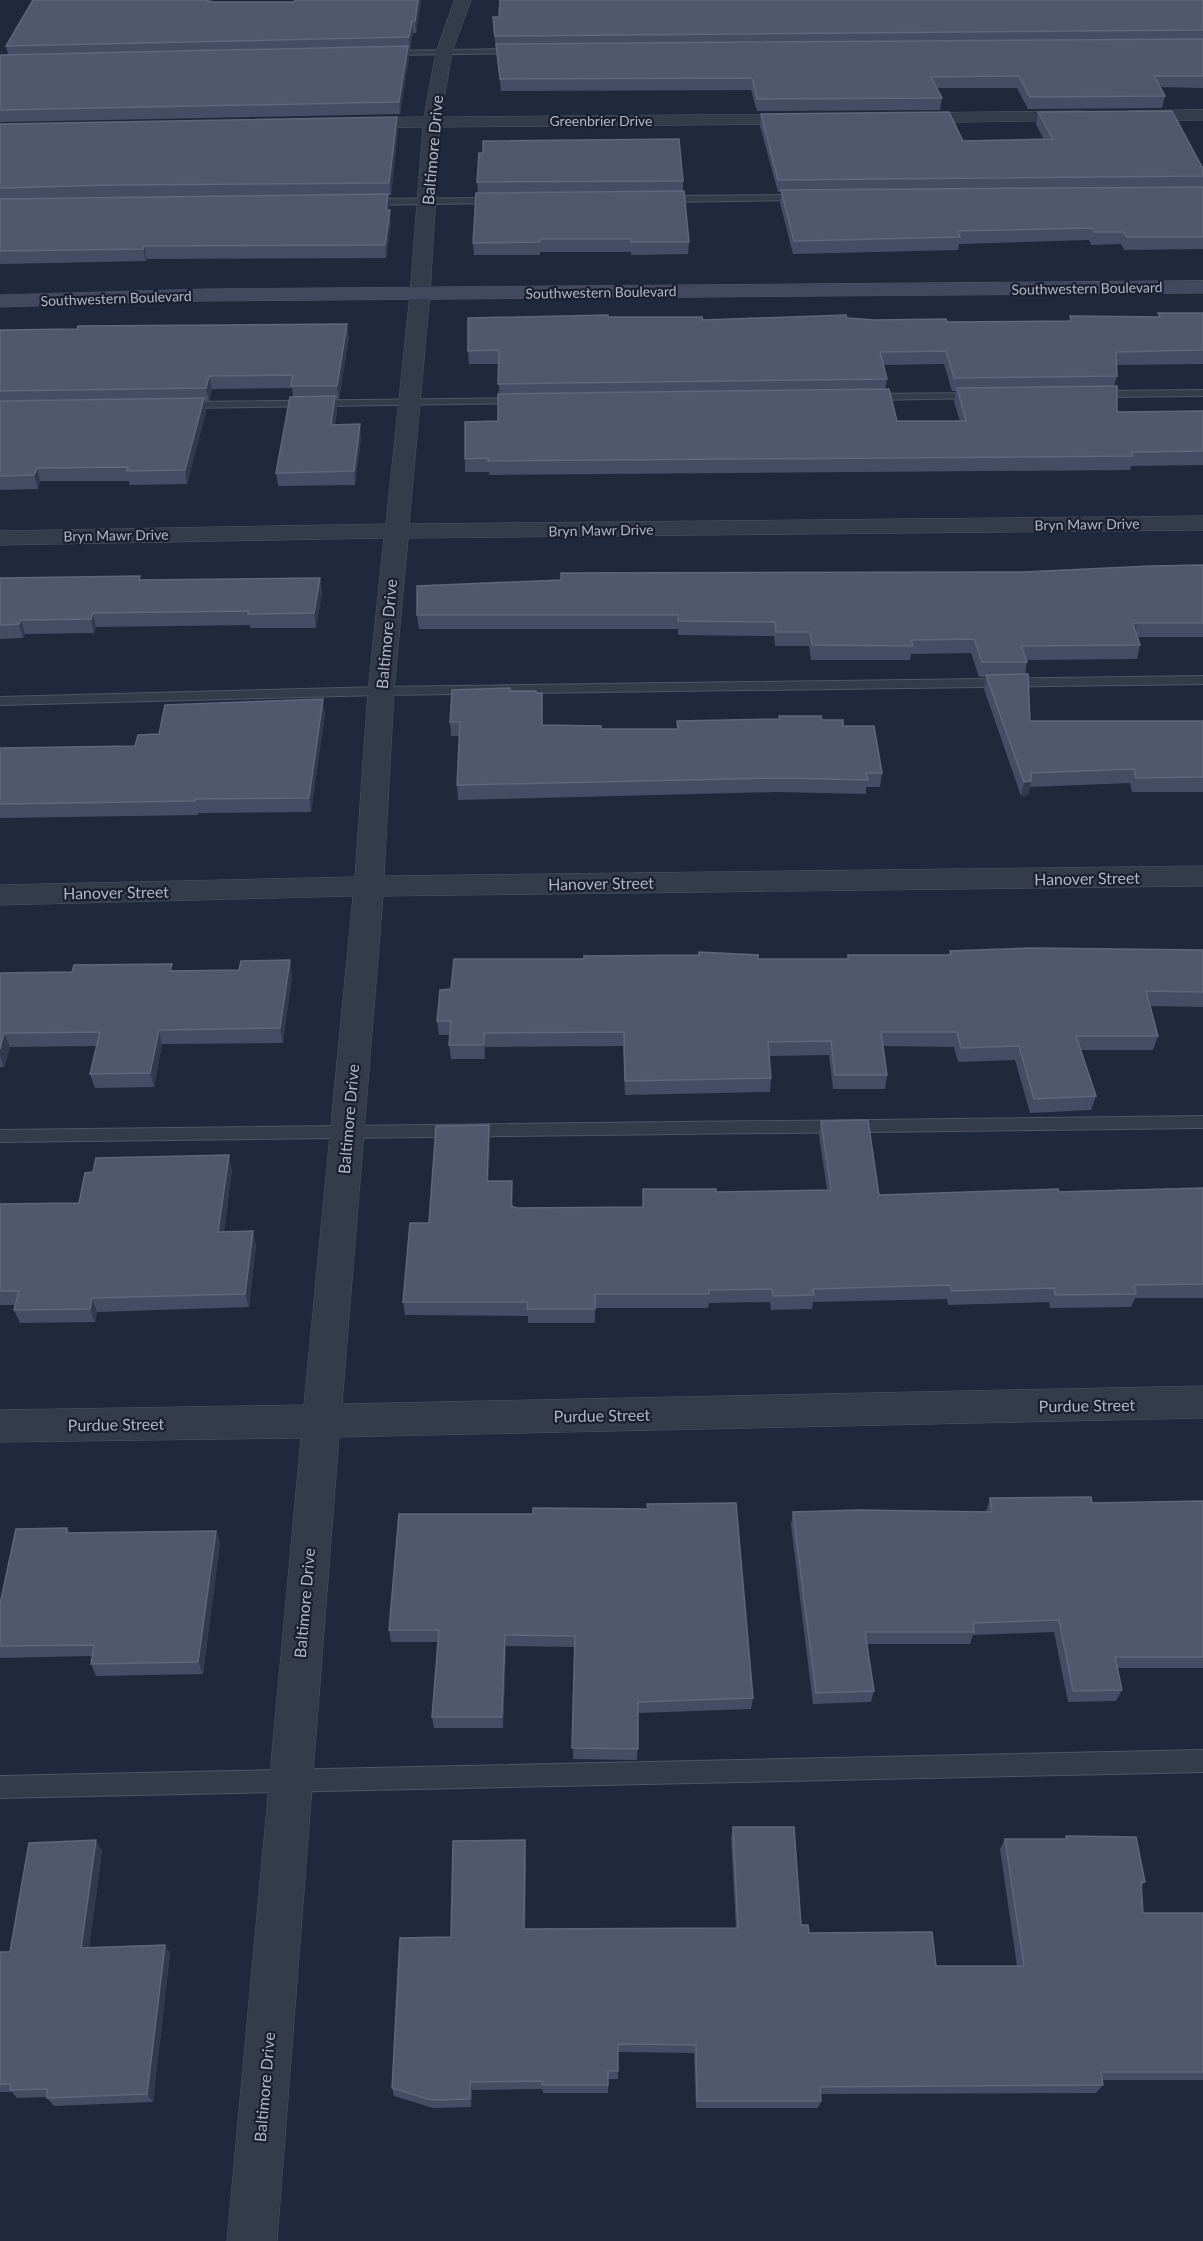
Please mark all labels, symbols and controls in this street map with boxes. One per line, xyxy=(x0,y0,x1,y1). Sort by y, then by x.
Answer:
street label: Baltimore Drive xyxy=(418,94,446,206)
street label: Greenbrier Drive xyxy=(550,112,652,129)
street label: Southwestern Boulevard xyxy=(1011,278,1163,298)
street label: Southwestern Boulevard xyxy=(525,282,677,302)
street label: Southwestern Boulevard xyxy=(40,287,192,309)
street label: Bryn Mawr Drive xyxy=(1034,515,1140,533)
street label: Bryn Mawr Drive xyxy=(548,521,654,539)
street label: Bryn Mawr Drive xyxy=(63,526,169,544)
street label: Baltimore Drive xyxy=(372,578,400,690)
street label: Hanover Street xyxy=(1034,868,1140,888)
street label: Hanover Street xyxy=(548,873,654,893)
street label: Hanover Street xyxy=(63,882,169,902)
street label: Baltimore Drive xyxy=(334,1063,362,1175)
street label: Purdue Street xyxy=(1039,1395,1136,1415)
street label: Purdue Street xyxy=(554,1405,651,1425)
street label: Purdue Street xyxy=(68,1414,165,1434)
street label: Baltimore Drive xyxy=(290,1547,318,1659)
street label: Baltimore Drive xyxy=(250,2031,278,2143)

